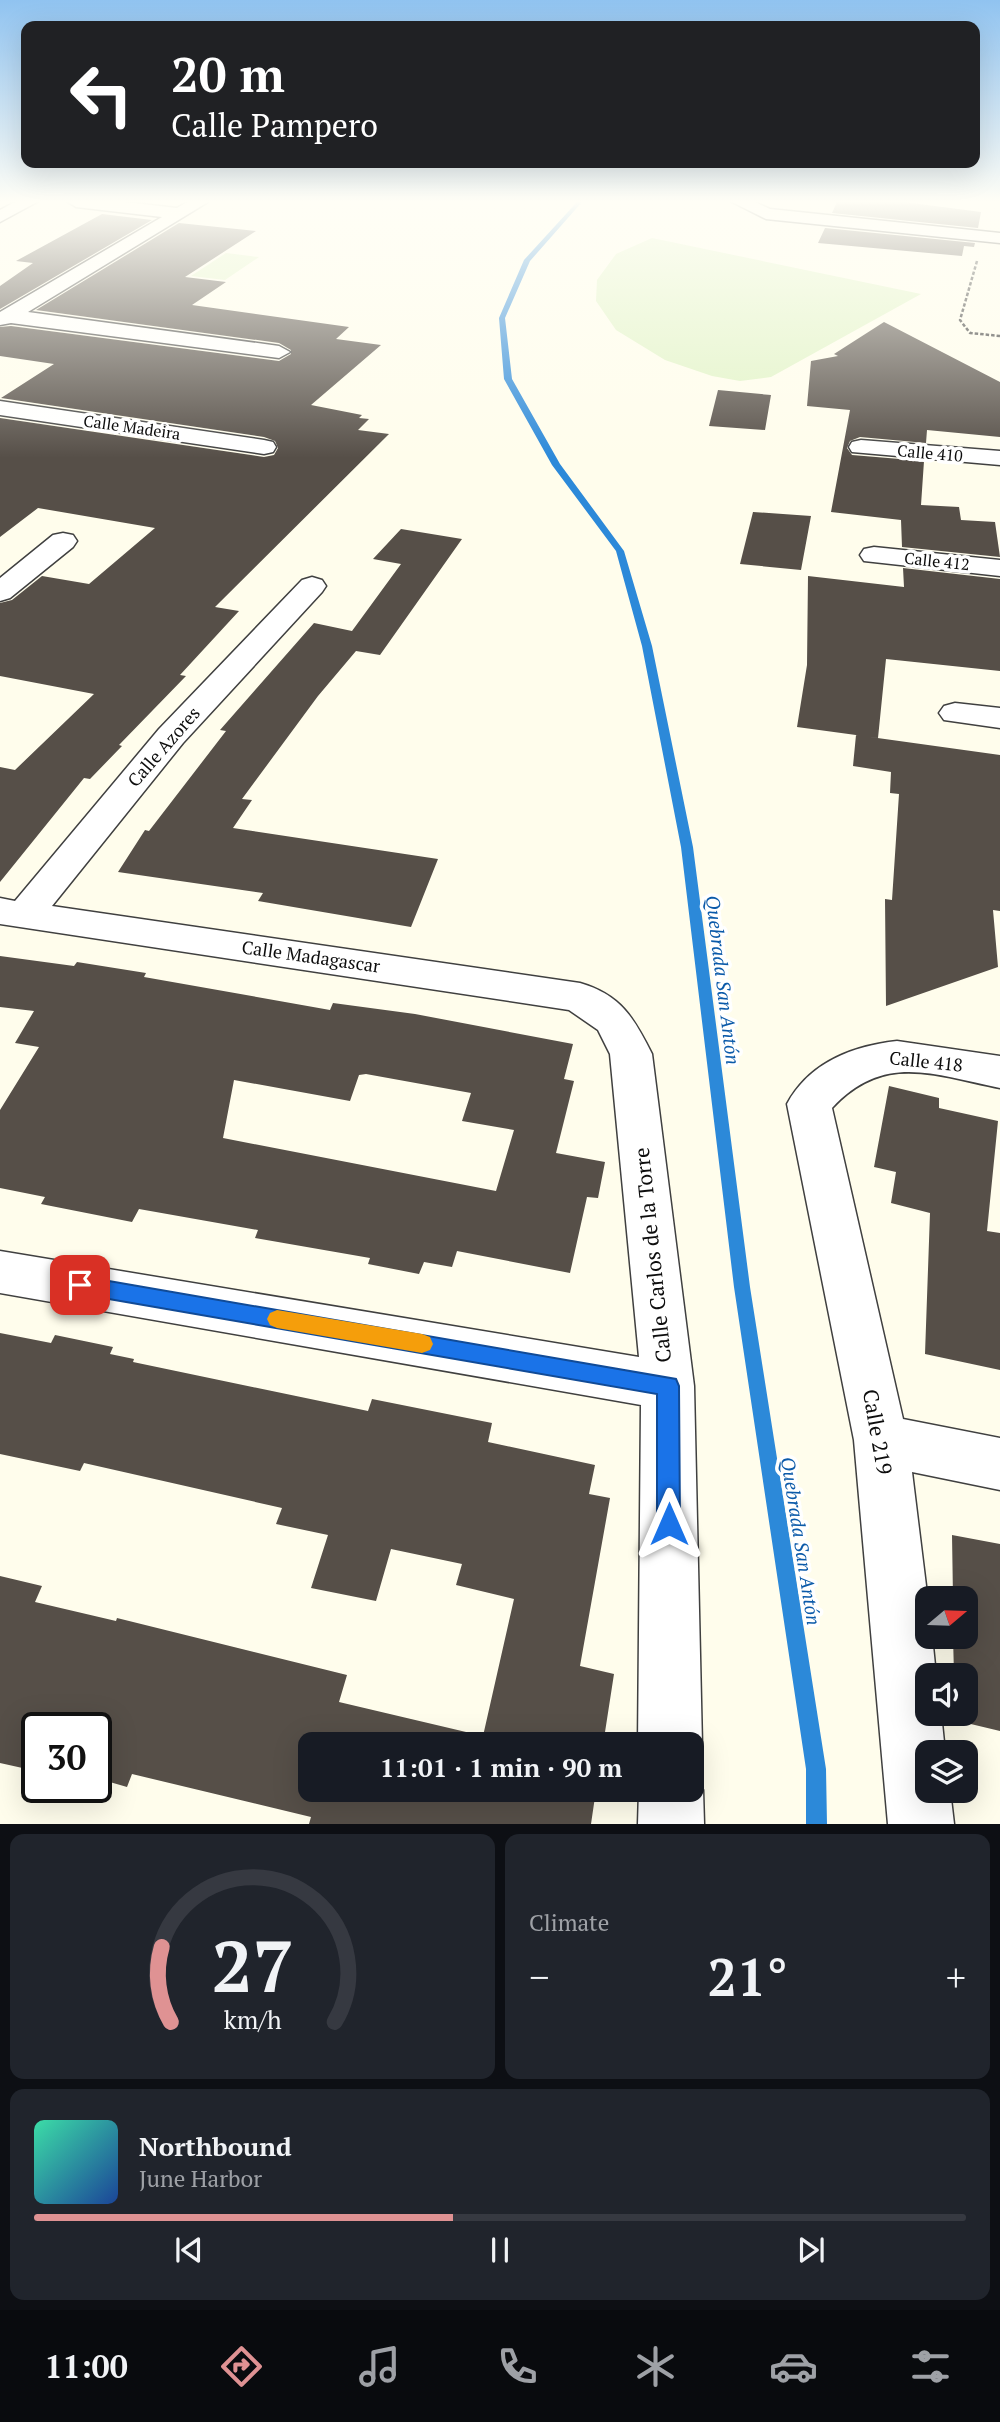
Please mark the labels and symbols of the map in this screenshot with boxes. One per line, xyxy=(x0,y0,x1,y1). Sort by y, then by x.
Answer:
street label: Calle Madeira xyxy=(82,409,182,445)
street label: Calle 410 xyxy=(896,439,964,467)
street label: Calle 412 xyxy=(903,547,971,575)
street label: Calle Azores xyxy=(122,701,205,792)
water label: Quebrada San Antón xyxy=(701,894,746,1066)
street label: Calle Madagascar xyxy=(240,934,382,978)
street label: Calle 418 xyxy=(888,1045,964,1077)
street label: Calle Carlos de la Torre xyxy=(627,1146,677,1364)
pin xyxy=(50,1255,110,1315)
street label: Calle 219 xyxy=(857,1387,899,1477)
water label: Quebrada San Antón xyxy=(776,1455,827,1627)
position arrow xyxy=(632,1487,706,1561)
north arrow xyxy=(915,1586,978,1648)
speed limit sign: 30 xyxy=(21,1712,112,1803)

